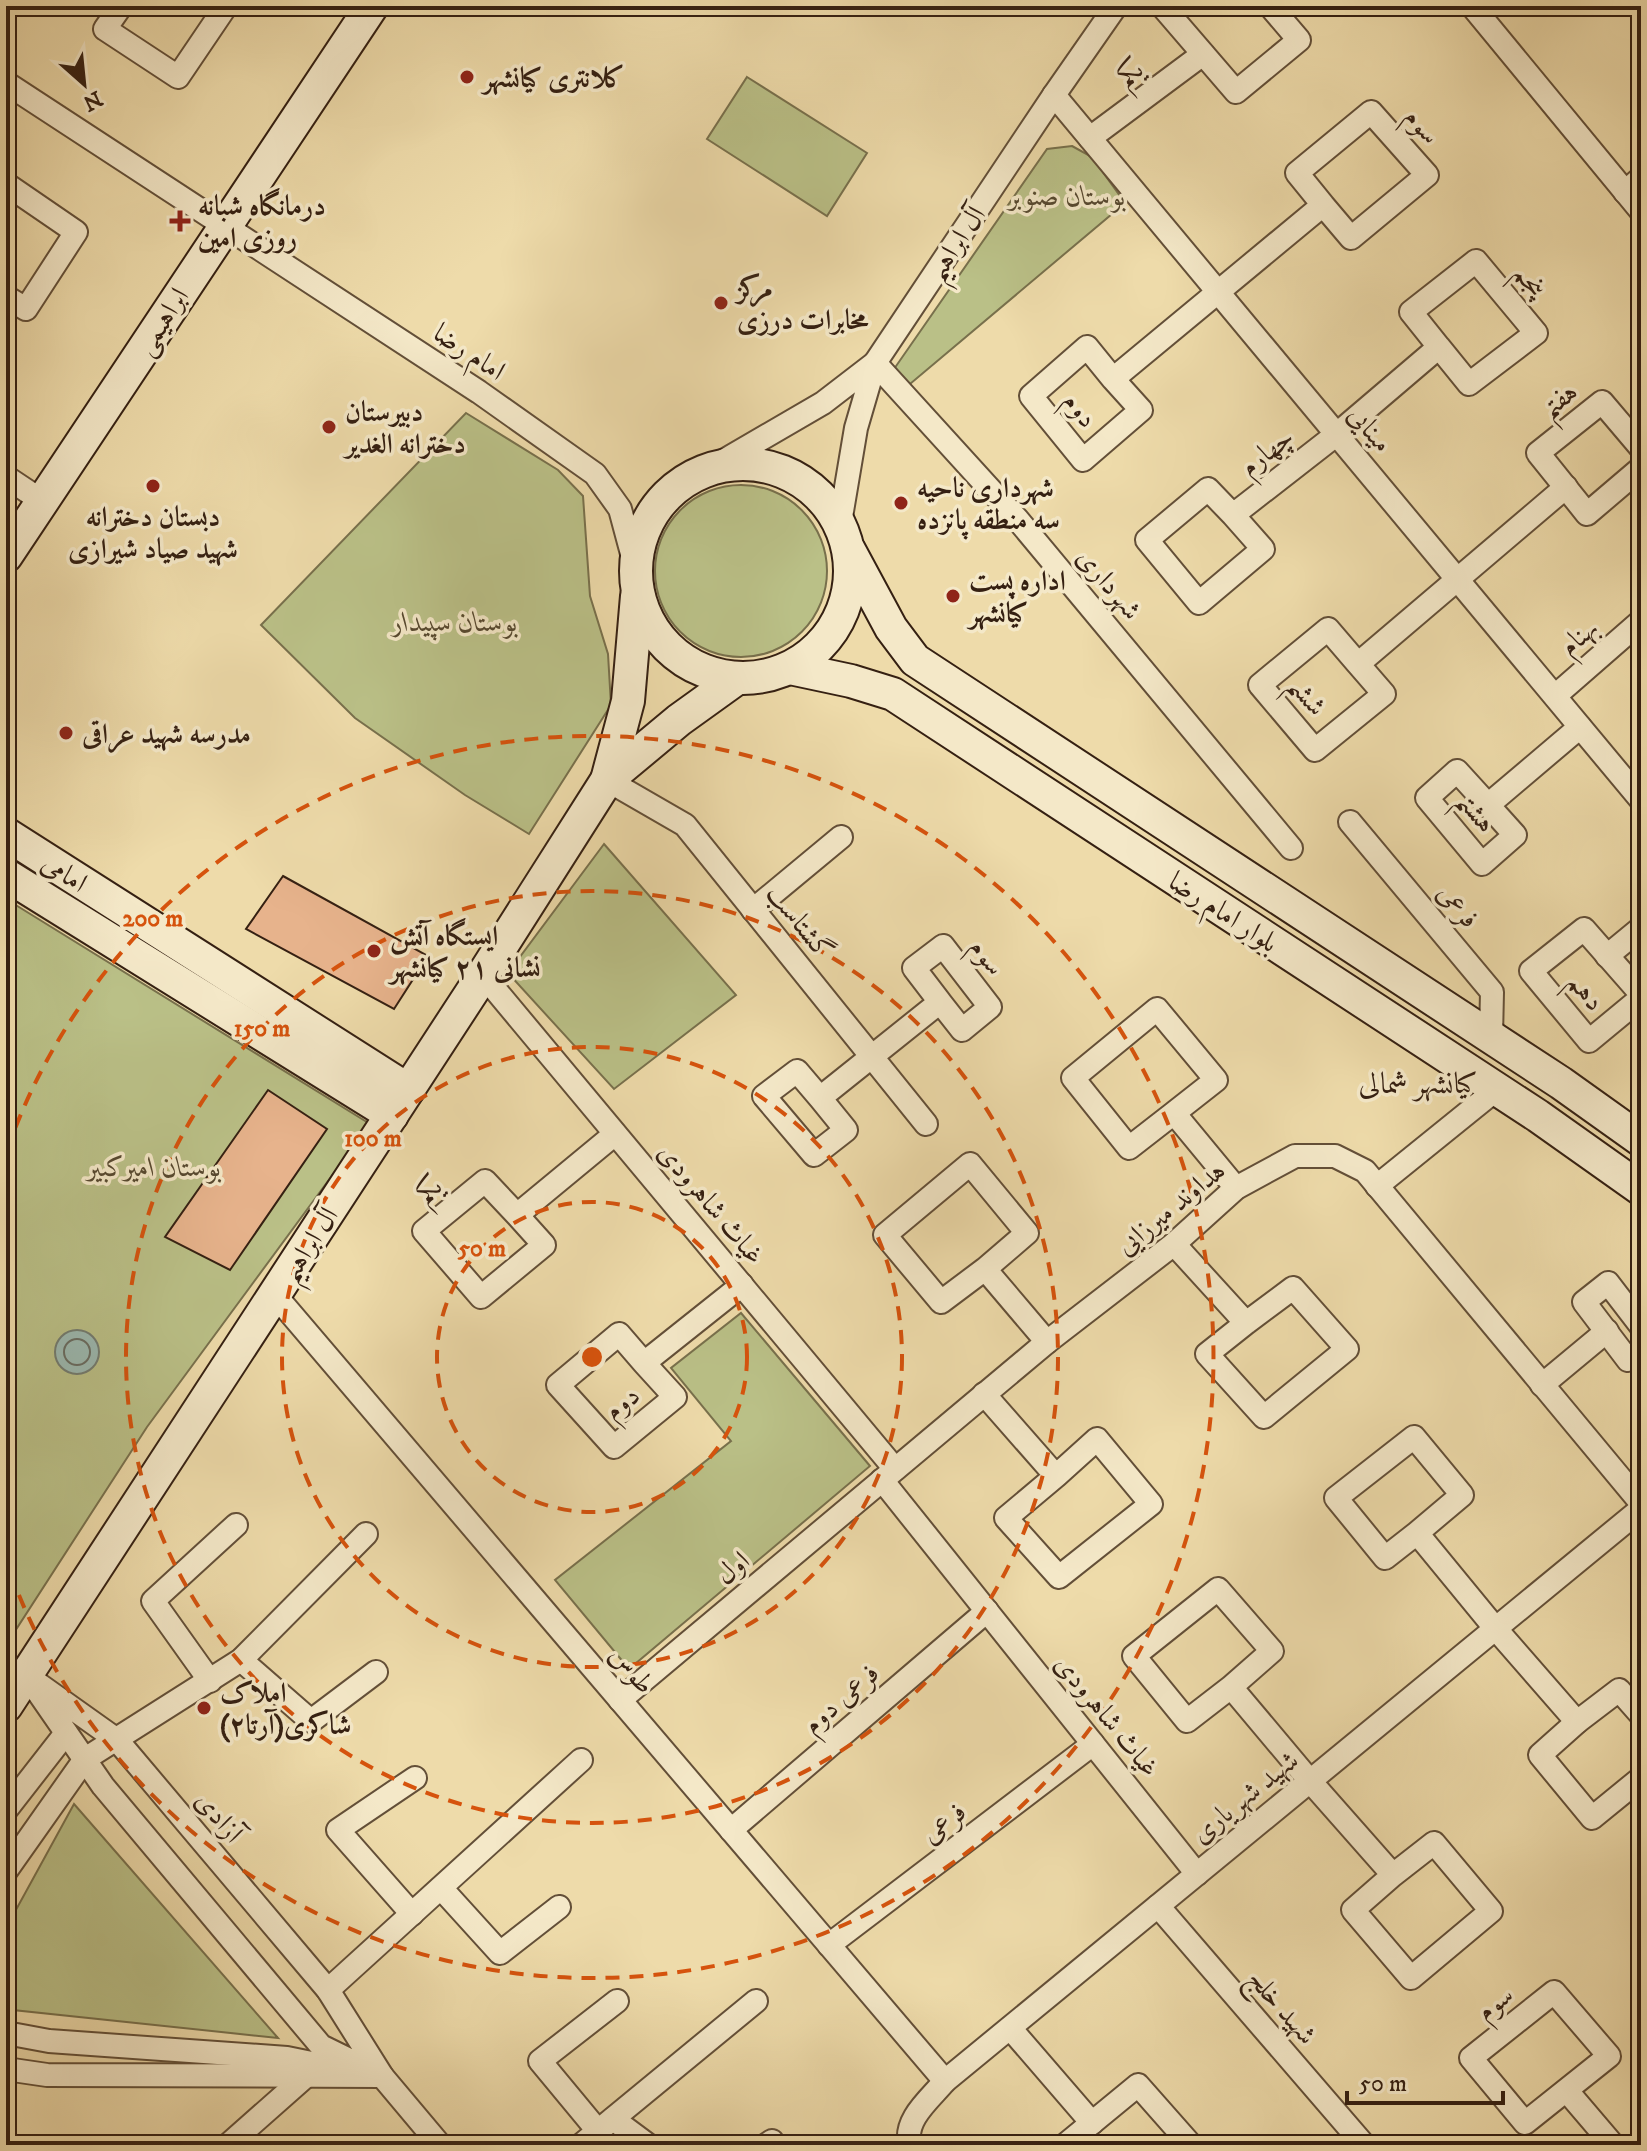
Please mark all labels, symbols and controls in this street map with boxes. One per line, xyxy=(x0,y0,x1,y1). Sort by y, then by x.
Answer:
north arrow xyxy=(44,44,124,124)
street label: یکم xyxy=(1109,51,1156,101)
place label: کلانتری کیانشهر xyxy=(480,61,625,96)
marker: کلانتری کیانشهر xyxy=(458,68,476,86)
text: N xyxy=(78,84,107,117)
street label: سوم xyxy=(1392,100,1448,156)
park label: بوستان صنوبر xyxy=(1006,179,1126,214)
place label: درمانگاه شبانه روزی امین xyxy=(198,187,326,256)
street label: آل ابراهیم xyxy=(919,197,1003,293)
marker: درمانگاه شبانه روزی امین xyxy=(169,210,191,232)
street label: پنجم xyxy=(1500,257,1556,312)
place label: مرکز مخابرات درزی xyxy=(734,271,869,338)
street label: ابراهیمی xyxy=(127,281,198,363)
marker: مرکز مخابرات درزی xyxy=(712,294,730,312)
street label: امام رضا xyxy=(423,316,512,394)
street label: هفتم xyxy=(1533,374,1591,433)
street label: دوم xyxy=(1050,385,1105,439)
place label: دبیرستان دخترانه الغدیر xyxy=(342,395,466,462)
street label: مینایی xyxy=(1340,398,1400,460)
marker: دبیرستان دخترانه الغدیر xyxy=(320,418,338,436)
street label: چهارم xyxy=(1233,420,1305,489)
place label: شهرداری ناحیه سه منطقه پانزده xyxy=(917,471,1060,540)
marker: دبستان دخترانه شهید صیاد شیرازی xyxy=(144,477,162,495)
marker: شهرداری ناحیه سه منطقه پانزده xyxy=(892,494,910,512)
place label: دبستان دخترانه شهید صیاد شیرازی xyxy=(68,500,238,567)
street label: شهرداری xyxy=(1069,541,1149,627)
place label: اداره پست کیانشهر xyxy=(966,564,1066,631)
marker: اداره پست کیانشهر xyxy=(944,587,962,605)
park label: بوستان سپیدار xyxy=(390,605,518,641)
street label: بهنام xyxy=(1552,611,1610,668)
street label: ششم xyxy=(1273,668,1334,729)
place label: مدرسه شهید عراقی xyxy=(81,717,251,754)
marker: مدرسه شهید عراقی xyxy=(57,724,75,742)
street label: هشتم xyxy=(1441,784,1503,846)
street label: امامی xyxy=(35,846,94,901)
street label: بلوار امام رضا xyxy=(1158,864,1285,966)
street label: فرعی xyxy=(1429,876,1487,936)
street label: گشتاسب xyxy=(758,877,841,967)
text: 200 m xyxy=(123,904,183,934)
place label: ایستگاه آتش نشانی ۲۱ کیانشهر xyxy=(387,917,541,986)
street label: سوم xyxy=(957,931,1012,986)
marker: ایستگاه آتش نشانی ۲۱ کیانشهر xyxy=(365,942,383,960)
street label: دهم xyxy=(1554,965,1612,1024)
text: 150 m xyxy=(234,1014,290,1044)
district label: کیانشهر شمالی xyxy=(1358,1066,1478,1103)
text: 100 m xyxy=(344,1124,402,1154)
street label: غیاث شاهرودی xyxy=(650,1136,772,1272)
park label: بوستان امیرکبیر xyxy=(84,1150,222,1185)
street label: هداوند میرزایی xyxy=(1109,1153,1233,1263)
street label: یکم xyxy=(408,1168,456,1218)
street label: آل ابراهیم xyxy=(272,1198,356,1294)
text: 50 m xyxy=(457,1234,506,1264)
centre of rings xyxy=(578,1343,606,1371)
street label: دوم xyxy=(597,1378,651,1433)
street label: اول xyxy=(709,1544,757,1593)
street label: طوس xyxy=(601,1638,662,1702)
street label: غیاث شاهرودی xyxy=(1047,1647,1167,1785)
street label: فرعی دوم xyxy=(795,1656,890,1747)
place label: املاک شاکری(آرتا۲) xyxy=(220,1676,351,1743)
marker: املاک شاکری(آرتا۲) xyxy=(195,1699,213,1717)
street label: شهید شهریاری xyxy=(1184,1743,1306,1851)
street label: آزادی xyxy=(187,1784,253,1852)
street label: فرعی xyxy=(914,1795,974,1852)
street label: شهید خلج xyxy=(1235,1962,1324,2056)
street label: سوم xyxy=(1469,1978,1524,2033)
scale bar xyxy=(1347,2055,1503,2105)
text: 50 m xyxy=(1359,2069,1407,2099)

